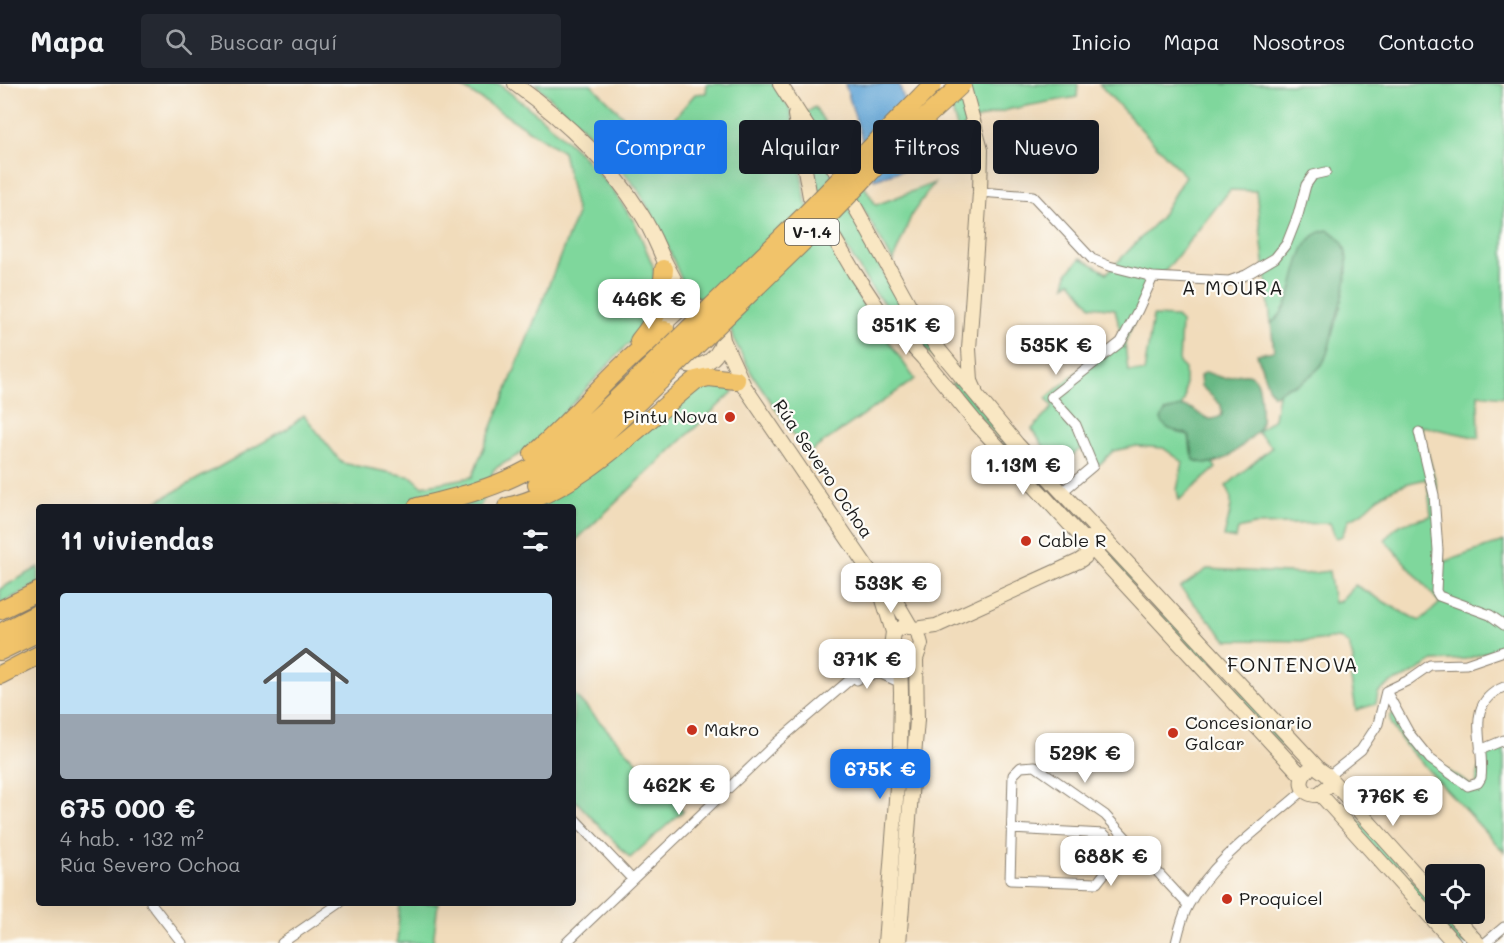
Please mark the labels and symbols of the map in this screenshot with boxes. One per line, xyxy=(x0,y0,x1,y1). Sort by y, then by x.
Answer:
road number: V-1.4 xyxy=(785,219,839,245)
district label: A MOURA xyxy=(1182,274,1284,300)
pin: 446K € xyxy=(600,279,698,330)
pin: 351K € xyxy=(857,305,955,356)
pin: 535K € xyxy=(1007,325,1105,376)
street label: Rúa Severo Ochoa xyxy=(768,394,879,543)
place label: Pintu Nova xyxy=(623,404,718,428)
marker: Pintu Nova xyxy=(723,410,737,424)
pin: 1.13M € xyxy=(968,445,1078,496)
place label: Cable R xyxy=(1038,528,1107,552)
marker: Cable R xyxy=(1019,534,1033,548)
pin: 533K € xyxy=(842,563,940,614)
pin: 371K € xyxy=(818,639,916,690)
district label: FONTENOVA xyxy=(1227,651,1359,677)
place label: Concesionario Galcar xyxy=(1185,710,1312,755)
place label: Makro xyxy=(704,717,759,741)
marker: Makro xyxy=(685,723,699,737)
marker: Concesionario Galcar xyxy=(1166,726,1180,740)
pin: 529K € xyxy=(1036,733,1134,784)
pin: 675K € xyxy=(831,749,929,800)
pin: 462K € xyxy=(630,765,728,816)
pin: 776K € xyxy=(1344,776,1442,827)
pin: 688K € xyxy=(1062,836,1160,887)
place label: Proquicel xyxy=(1239,886,1323,910)
marker: Proquicel xyxy=(1220,892,1234,906)

